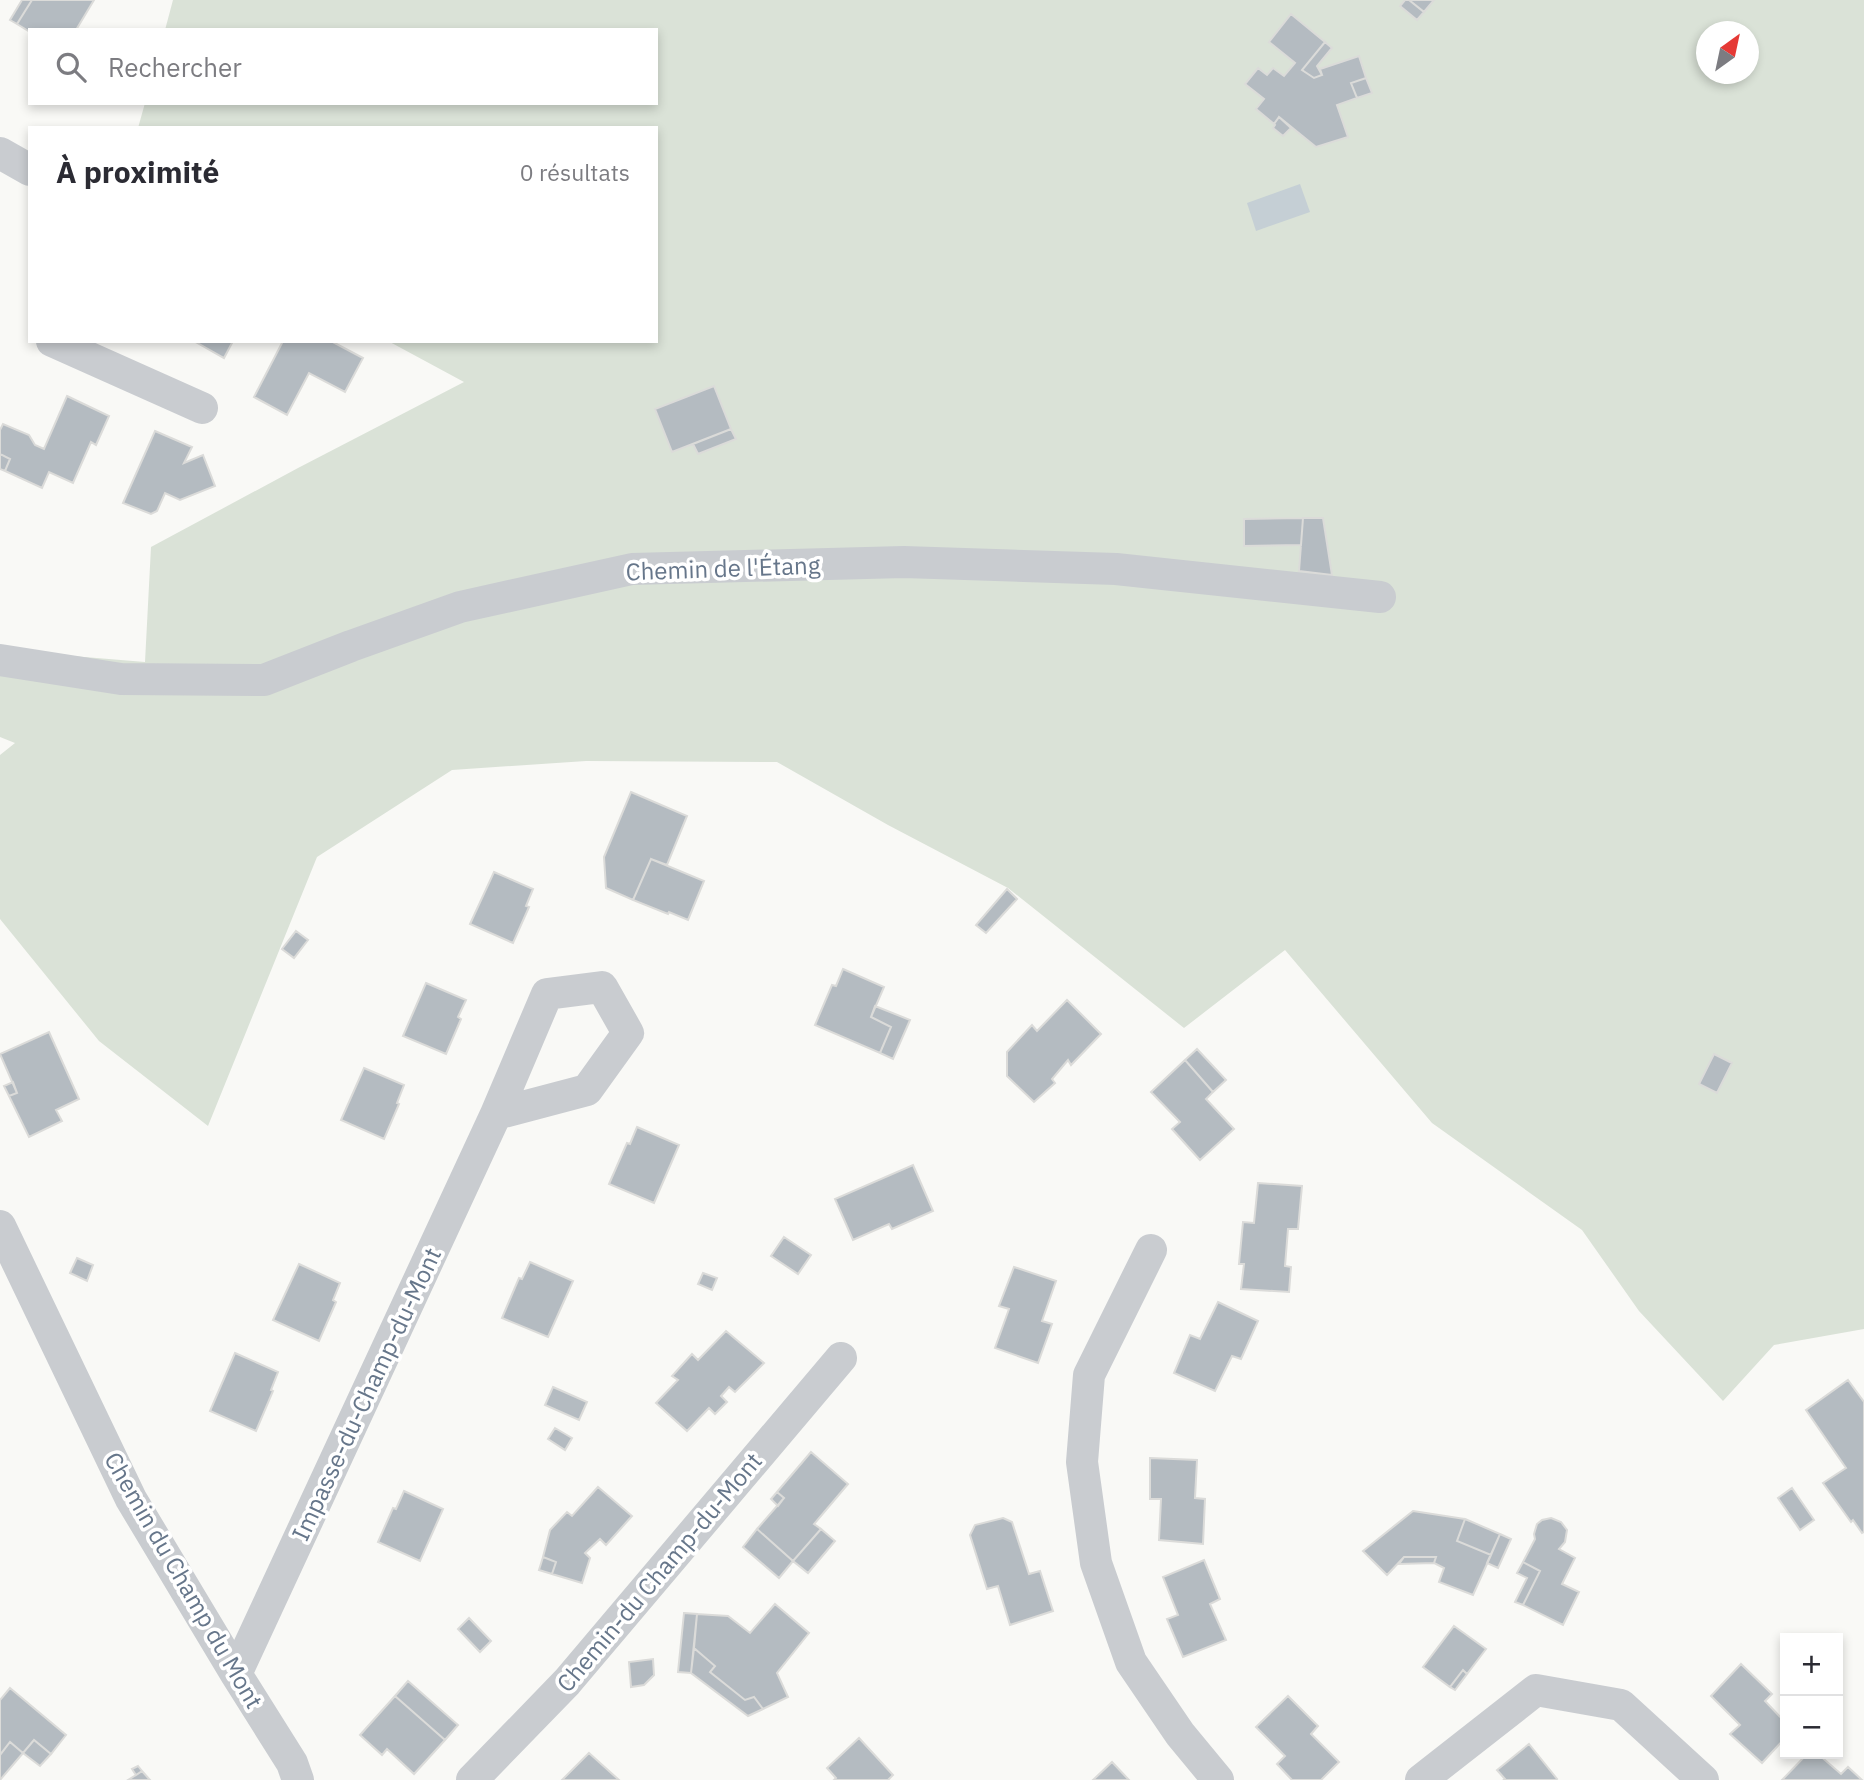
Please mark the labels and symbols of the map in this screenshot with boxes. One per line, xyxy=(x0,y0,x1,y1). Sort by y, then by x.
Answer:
north arrow xyxy=(1696,21,1759,84)
street label: Chemin de l'Étang xyxy=(625,549,821,587)
street label: Impasse-du-Champ-du-Mont xyxy=(284,1242,448,1546)
street label: Chemin-du Champ-du-Mont xyxy=(549,1445,769,1699)
street label: Chemin du Champ du Mont xyxy=(97,1446,271,1714)

